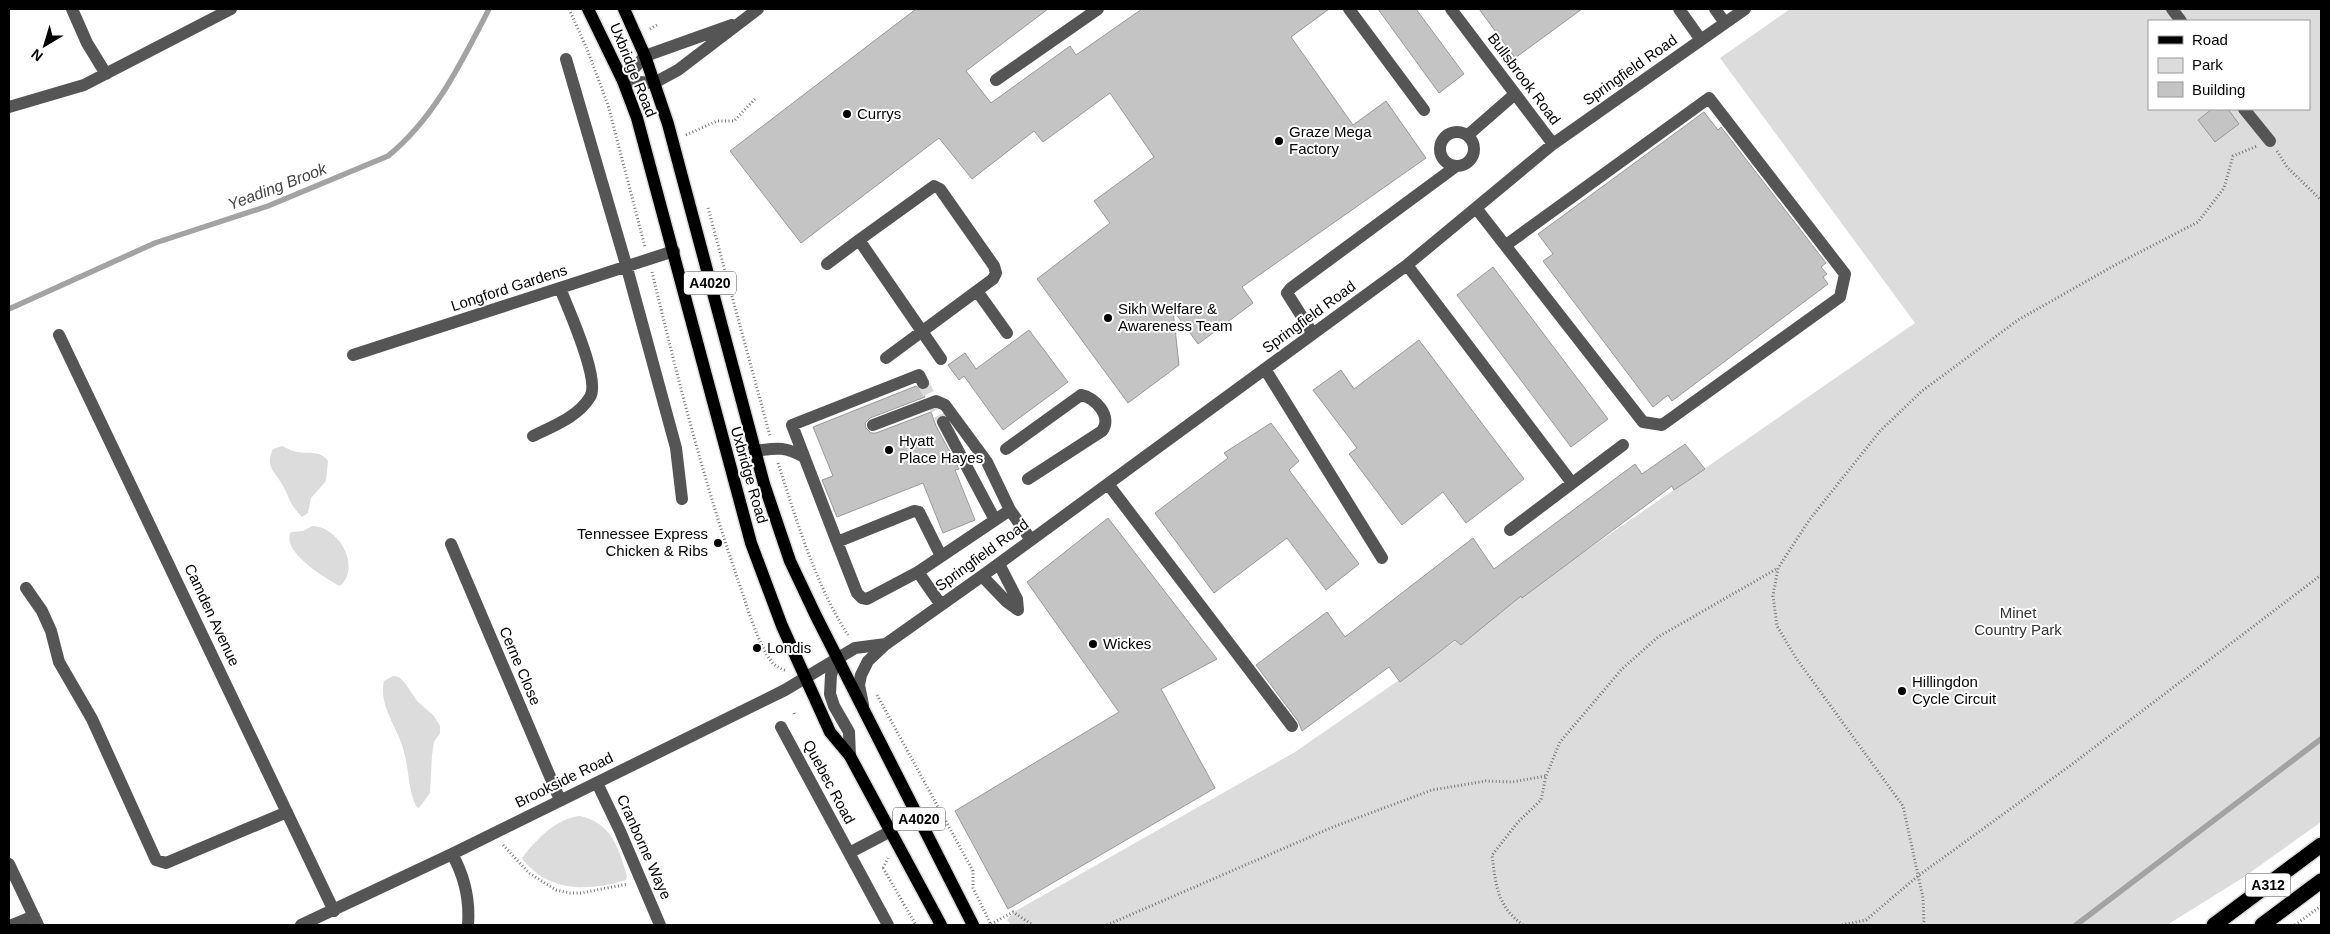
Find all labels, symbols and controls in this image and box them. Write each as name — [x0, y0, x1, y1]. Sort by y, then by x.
north arrow — [20, 20, 70, 70]
street label: Uxbridge Road — [607, 20, 660, 119]
legend — [2148, 20, 2310, 110]
street label: Bullsbrook Road — [1484, 30, 1564, 128]
street label: Springfield Road — [1579, 31, 1680, 108]
text: Road — [2192, 31, 2228, 48]
text: N — [28, 46, 46, 65]
text: Park — [2192, 56, 2223, 73]
text: Building — [2192, 81, 2245, 98]
place label: Currys — [857, 105, 901, 122]
marker: Currys — [841, 108, 853, 120]
place label: Graze Mega Factory — [1289, 123, 1372, 157]
marker: Graze Mega Factory — [1273, 135, 1285, 147]
water label: Yeading Brook — [226, 160, 330, 213]
street label: Longford Gardens — [449, 261, 569, 314]
road number: A4020 — [684, 272, 736, 294]
street label: Springfield Road — [1259, 277, 1359, 356]
place label: Sikh Welfare & Awareness Team — [1118, 300, 1233, 334]
marker: Sikh Welfare & Awareness Team — [1102, 312, 1114, 324]
street label: Uxbridge Road — [728, 424, 771, 525]
place label: Hyatt Place Hayes — [899, 432, 983, 466]
marker: Hyatt Place Hayes — [883, 444, 895, 456]
street label: Springfield Road — [932, 515, 1032, 594]
place label: Tennessee Express Chicken & Ribs — [577, 525, 708, 559]
marker: Tennessee Express Chicken & Ribs — [712, 537, 724, 549]
street label: Camden Avenue — [181, 561, 244, 669]
park label: Minet Country Park — [1974, 604, 2062, 638]
street label: Cerne Close — [496, 624, 545, 707]
place label: Wickes — [1103, 635, 1151, 652]
marker: Wickes — [1087, 638, 1099, 650]
place label: Londis — [767, 639, 811, 656]
marker: Londis — [751, 642, 763, 654]
place label: Hillingdon Cycle Circuit — [1912, 673, 1997, 707]
marker: Hillingdon Cycle Circuit — [1896, 685, 1908, 697]
street label: Quebec Road — [800, 737, 859, 827]
street label: Brookside Road — [512, 749, 615, 811]
street label: Cranborne Waye — [614, 792, 675, 902]
road number: A4020 — [893, 808, 945, 831]
road number: A312 — [2246, 874, 2290, 896]

